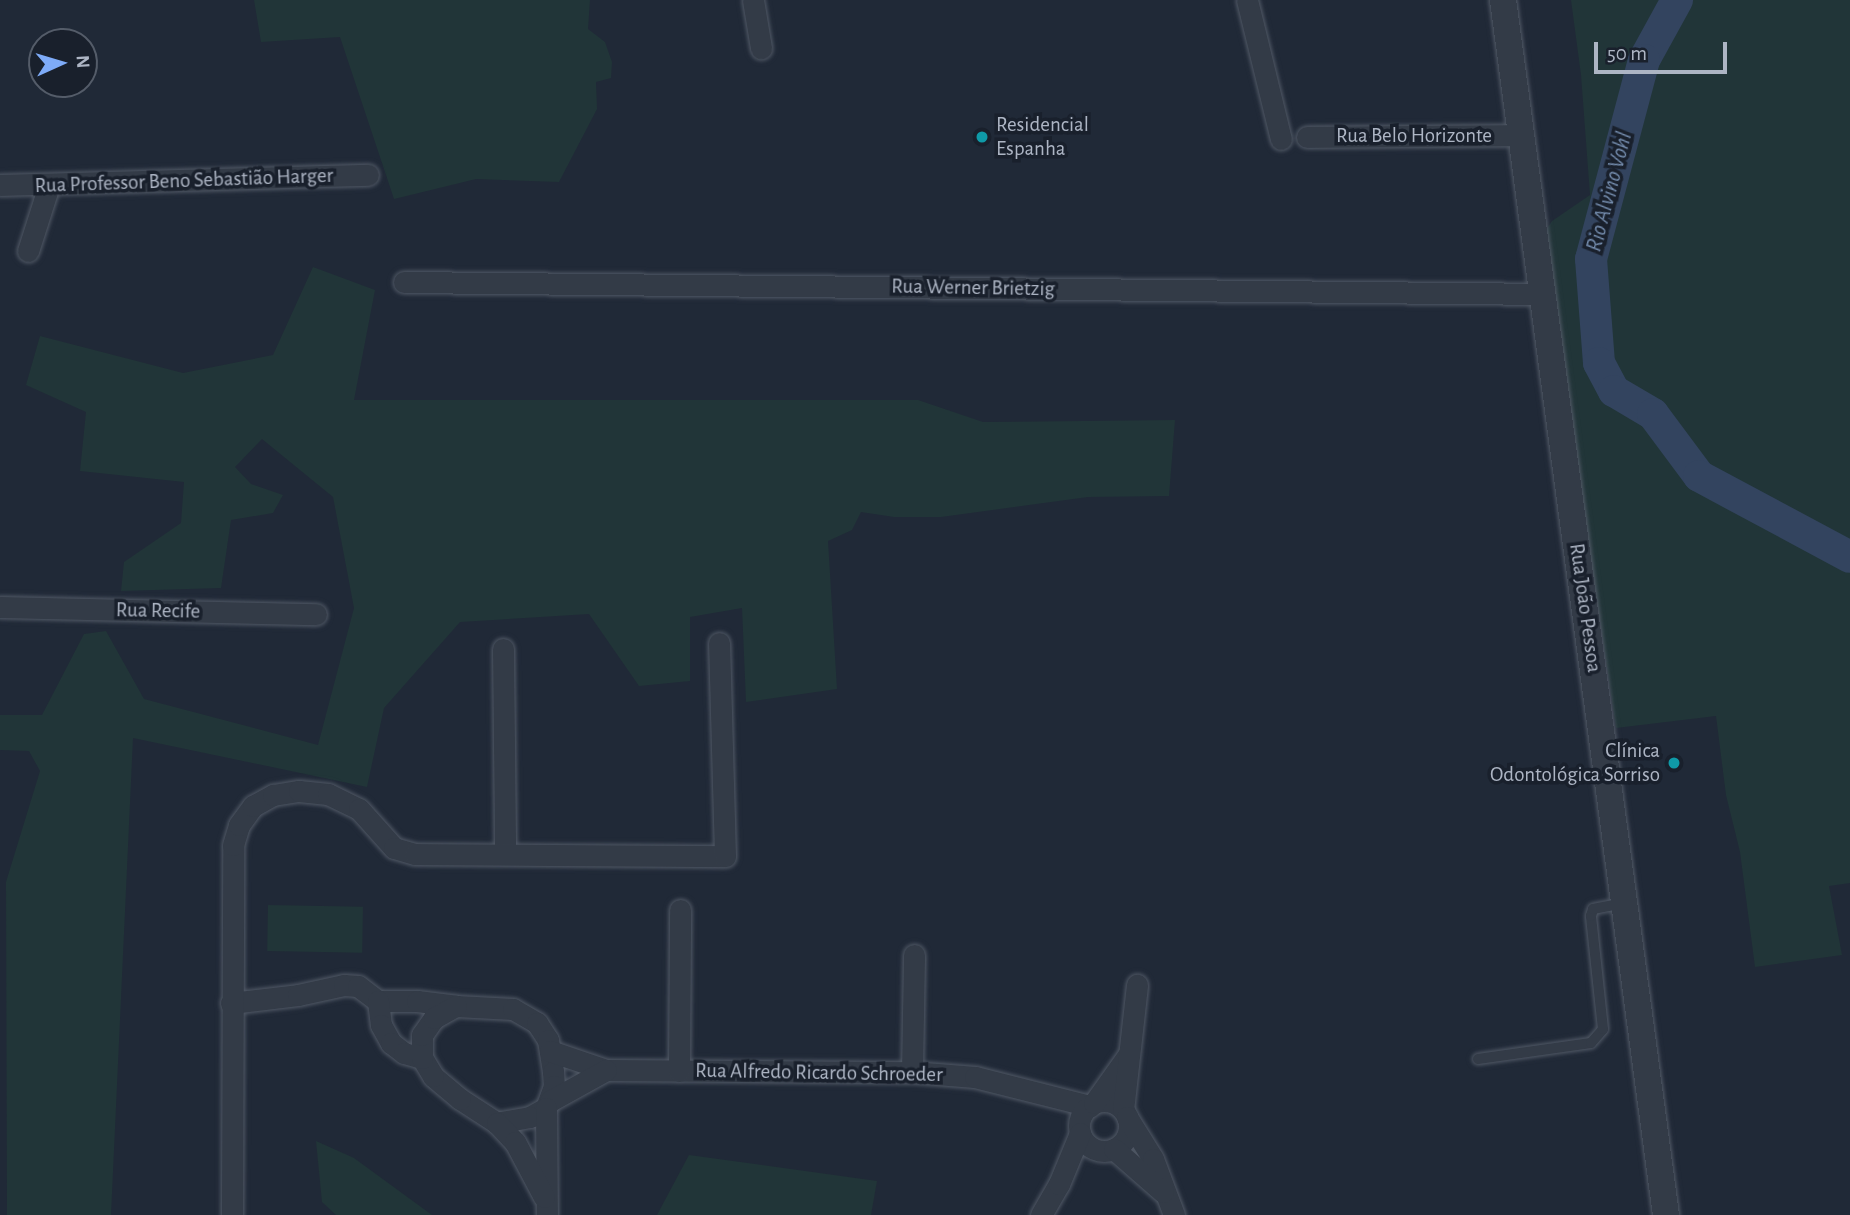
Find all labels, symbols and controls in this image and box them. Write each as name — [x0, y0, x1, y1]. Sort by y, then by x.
north arrow — [28, 28, 98, 98]
scale bar — [1598, 28, 1731, 72]
text: 50 m — [1607, 43, 1647, 64]
text: N — [73, 54, 92, 69]
place label: Residencial Espanha — [996, 112, 1089, 162]
street label: Rua Belo Horizonte — [1336, 123, 1492, 149]
marker: Residencial Espanha — [974, 129, 990, 145]
water label: Rio Alvino Vohl — [1581, 129, 1639, 255]
street label: Rua Professor Beno Sebastião Harger — [34, 163, 334, 199]
street label: Rua Werner Brietzig — [891, 274, 1055, 302]
street label: Rua João Pessoa — [1563, 542, 1607, 674]
street label: Rua Recife — [116, 598, 200, 624]
place label: Clínica Odontológica Sorriso — [1490, 738, 1660, 788]
marker: Clínica Odontológica Sorriso — [1666, 755, 1682, 771]
street label: Rua Alfredo Ricardo Schroeder — [695, 1058, 943, 1088]

